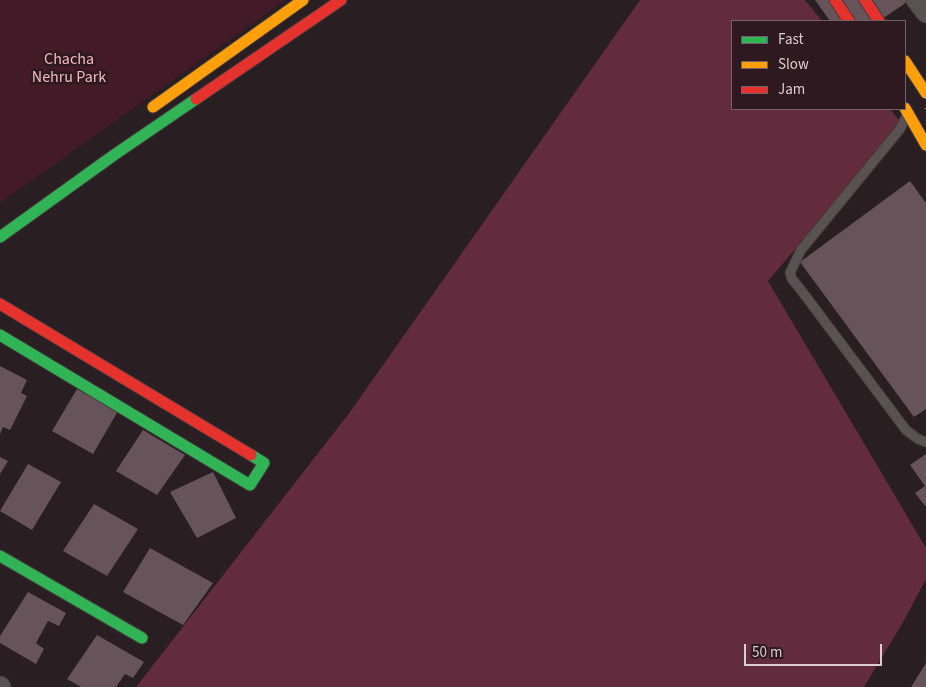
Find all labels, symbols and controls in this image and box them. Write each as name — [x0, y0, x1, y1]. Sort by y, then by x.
legend — [731, 20, 906, 110]
text: Fast — [778, 29, 804, 50]
park label: Chacha Nehru Park — [32, 50, 106, 88]
text: Slow — [778, 54, 809, 75]
text: Jam — [778, 79, 805, 100]
scale bar — [746, 634, 884, 666]
text: 50 m — [752, 642, 782, 663]

